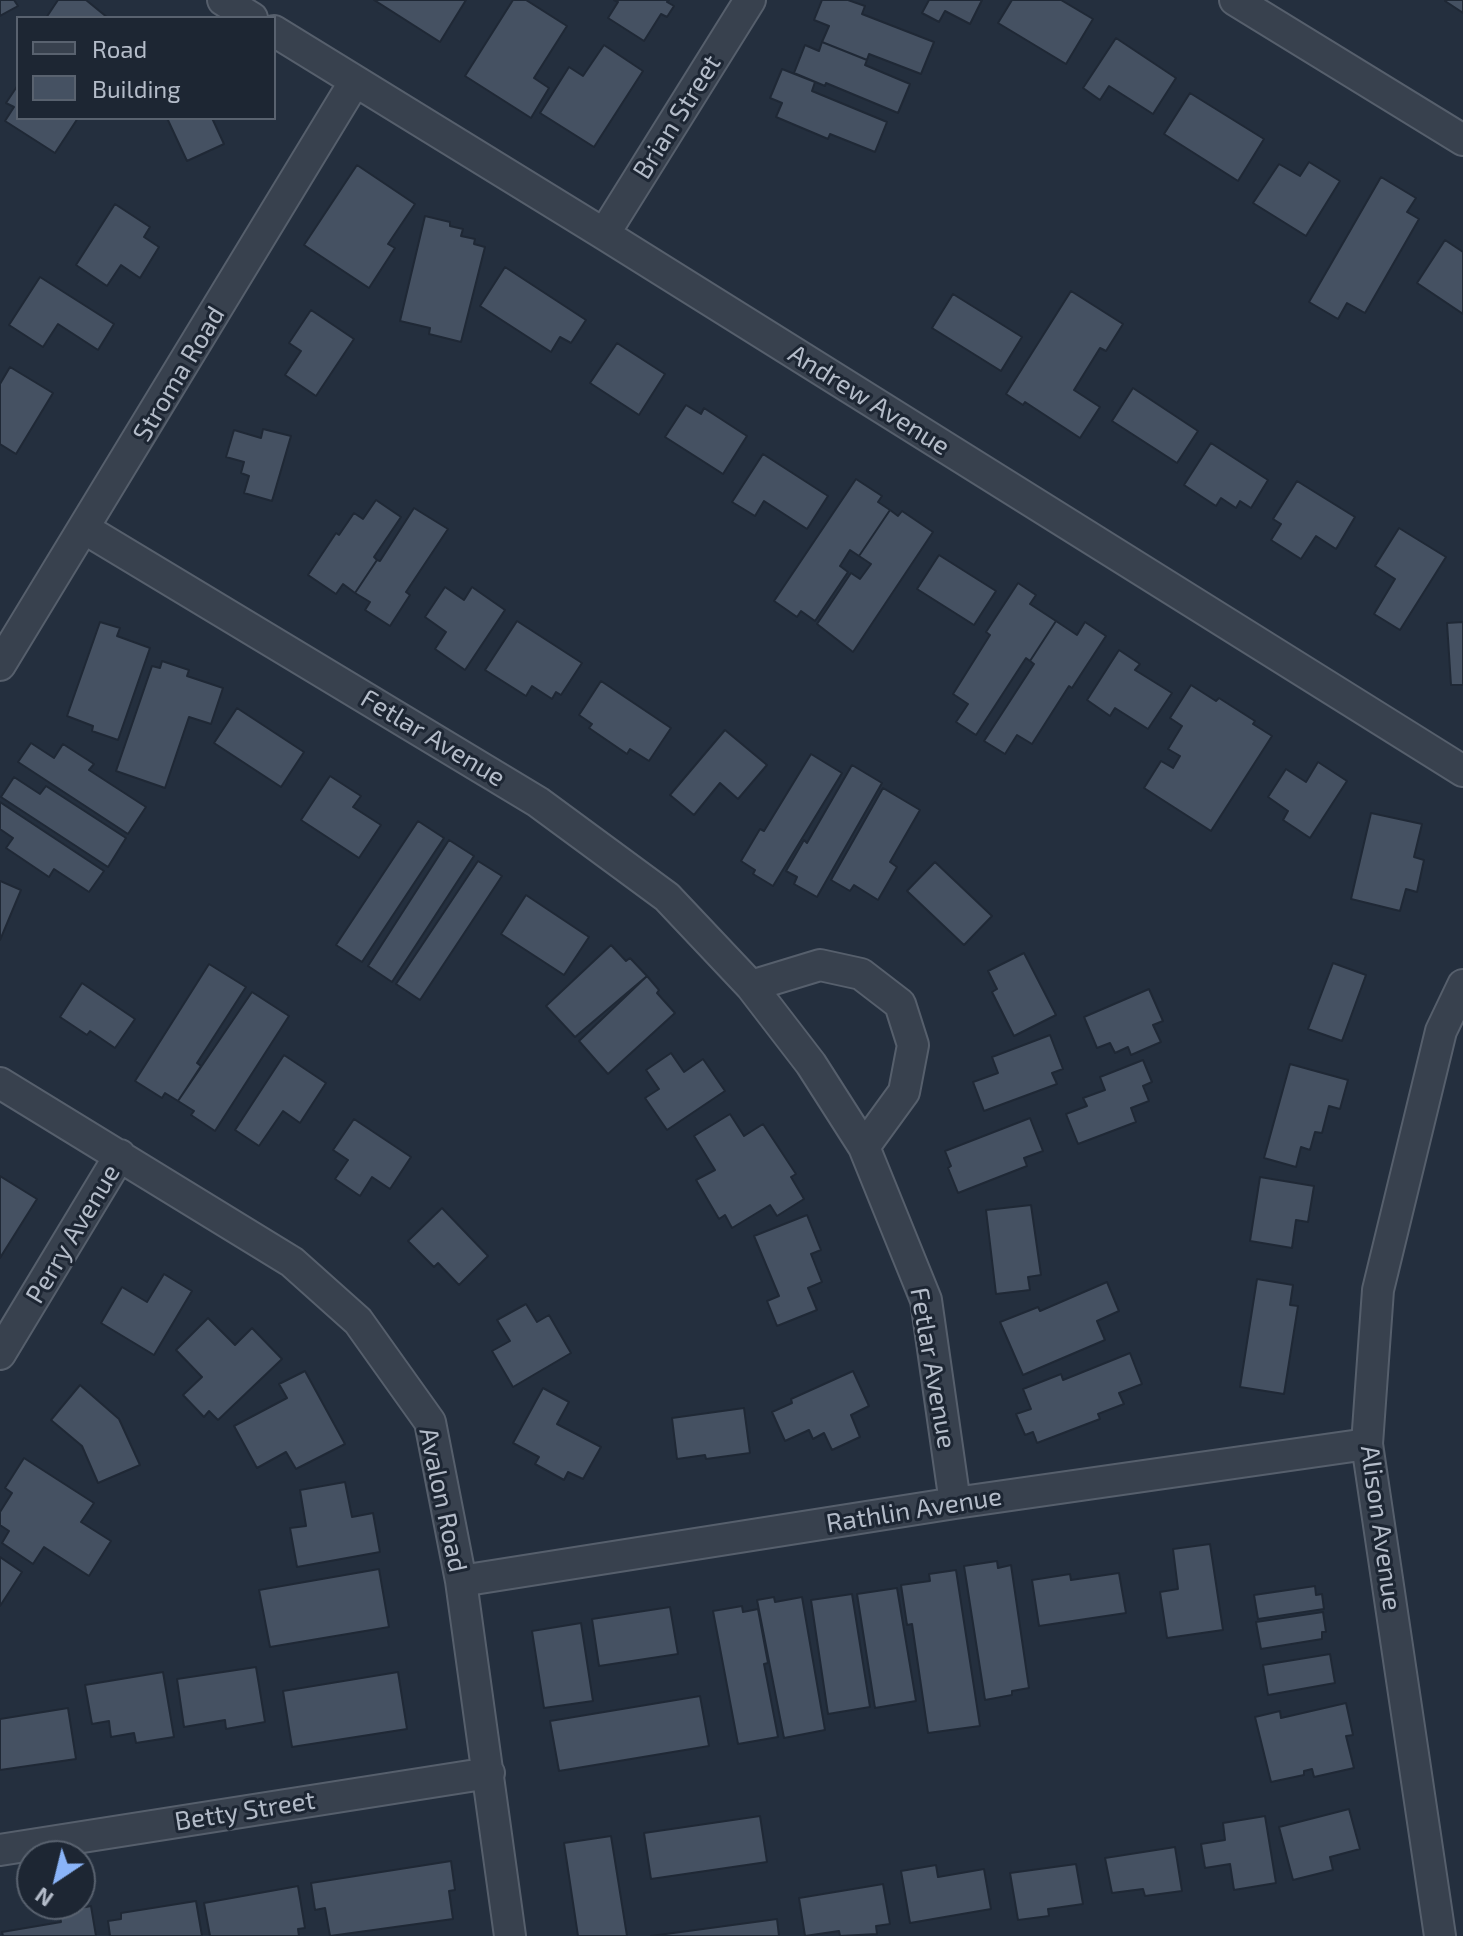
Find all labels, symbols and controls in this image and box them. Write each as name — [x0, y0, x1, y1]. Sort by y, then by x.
legend — [16, 16, 276, 120]
text: Road — [92, 34, 147, 63]
street label: Brian Street — [627, 49, 727, 185]
text: Building — [92, 74, 181, 103]
street label: Stroma Road — [127, 301, 231, 447]
street label: Andrew Avenue — [782, 338, 956, 462]
street label: Fetlar Avenue — [355, 683, 511, 793]
street label: Perry Avenue — [19, 1159, 127, 1309]
street label: Fetlar Avenue — [904, 1285, 962, 1451]
street label: Avalon Road — [412, 1425, 474, 1575]
street label: Alison Avenue — [1354, 1443, 1408, 1613]
street label: Rathlin Avenue — [824, 1481, 1004, 1539]
street label: Betty Street — [173, 1785, 317, 1837]
north arrow — [16, 1840, 96, 1920]
text: N — [29, 1883, 57, 1913]

